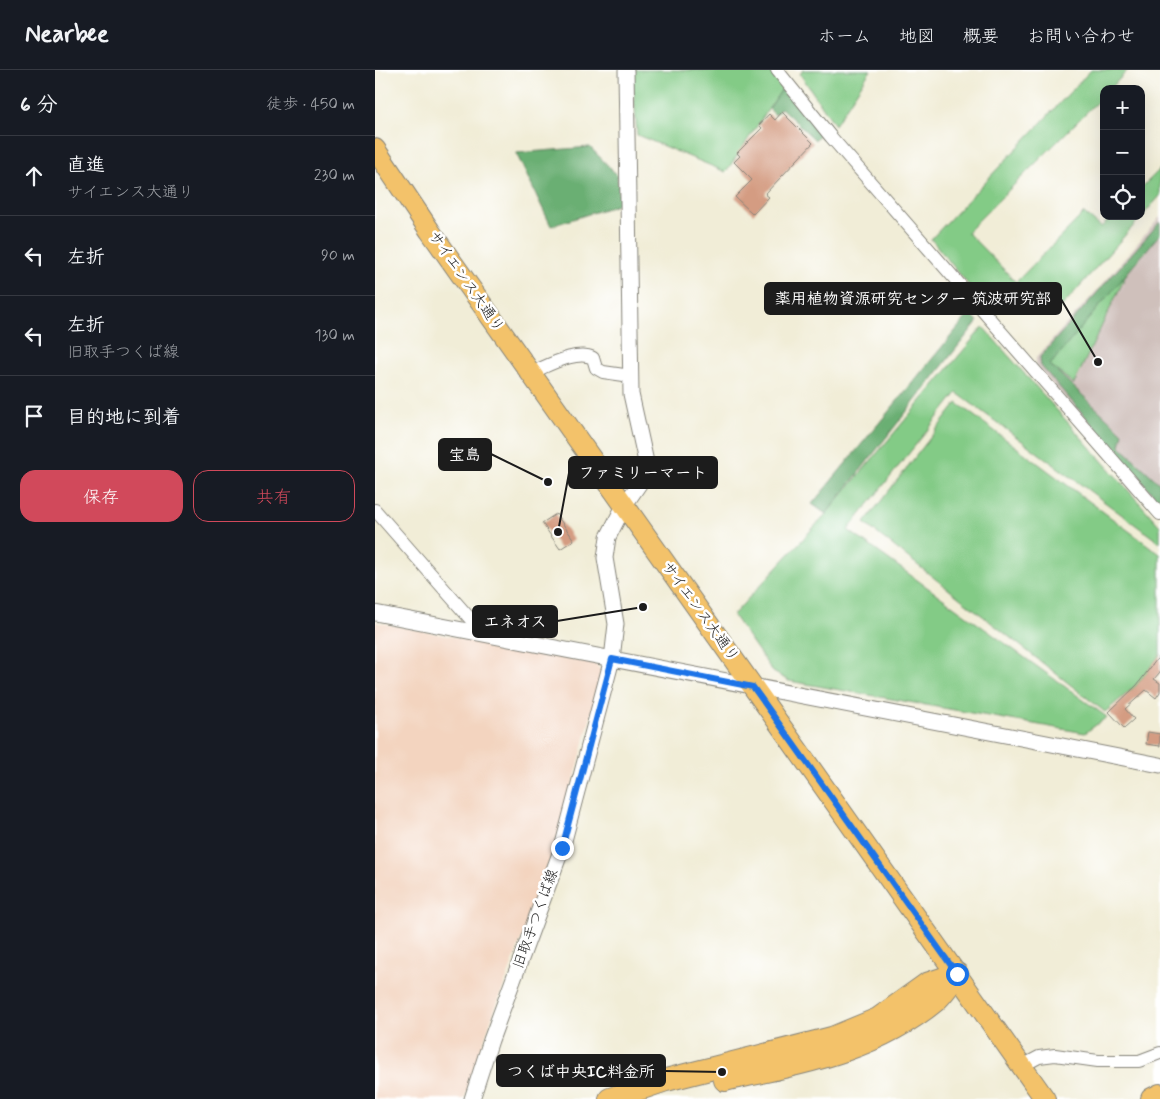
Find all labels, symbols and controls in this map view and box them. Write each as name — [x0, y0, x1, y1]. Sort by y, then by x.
text: Nearbee — [25, 19, 109, 50]
text: ホーム — [818, 25, 871, 49]
text: 地図 — [899, 25, 935, 49]
text: 概要 — [963, 25, 999, 49]
text: お問い合わせ — [1027, 25, 1135, 49]
map controls — [1100, 85, 1145, 220]
button: + — [1100, 85, 1145, 130]
text: 6 分 — [20, 91, 57, 119]
text: 徒歩 · 450 m — [266, 94, 355, 115]
button: − — [1100, 130, 1145, 175]
text: 直進 — [67, 153, 105, 178]
icon: ahead — [20, 162, 48, 190]
text: 230 m — [314, 165, 355, 186]
button: locate — [1100, 175, 1145, 220]
text: サイエンス大通り — [67, 182, 194, 203]
street label: サイエンス大通り — [424, 227, 508, 337]
icon: left — [20, 242, 48, 270]
text: 左折 — [67, 245, 105, 270]
text: 90 m — [321, 245, 355, 266]
callout: 薬用植物資源研究センター 筑波研究部 — [765, 283, 1061, 314]
text: 薬用植物資源研究センター 筑波研究部 — [775, 289, 1051, 310]
text: 左折 — [67, 313, 105, 338]
icon: left — [20, 322, 48, 350]
text: 130 m — [314, 325, 355, 346]
text: 旧取手つくば線 — [67, 342, 179, 363]
icon: arrive — [20, 402, 48, 430]
text: 目的地に到着 — [67, 405, 181, 430]
callout: 宝島 — [439, 439, 491, 470]
text: 宝島 — [449, 445, 481, 466]
callout: ファミリーマート — [569, 457, 717, 488]
text: ファミリーマート — [579, 463, 707, 484]
button: 保存 — [20, 470, 183, 522]
button: 共有 — [193, 470, 355, 522]
street label: サイエンス大通り — [657, 558, 743, 666]
callout: エネオス — [473, 606, 557, 637]
text: エネオス — [483, 612, 547, 633]
route end — [551, 837, 574, 860]
street label: 旧取手つくば線 — [509, 866, 563, 972]
route start — [946, 963, 969, 986]
callout: つくば中央IC料金所 — [497, 1055, 665, 1086]
text: つくば中央IC料金所 — [507, 1062, 655, 1083]

